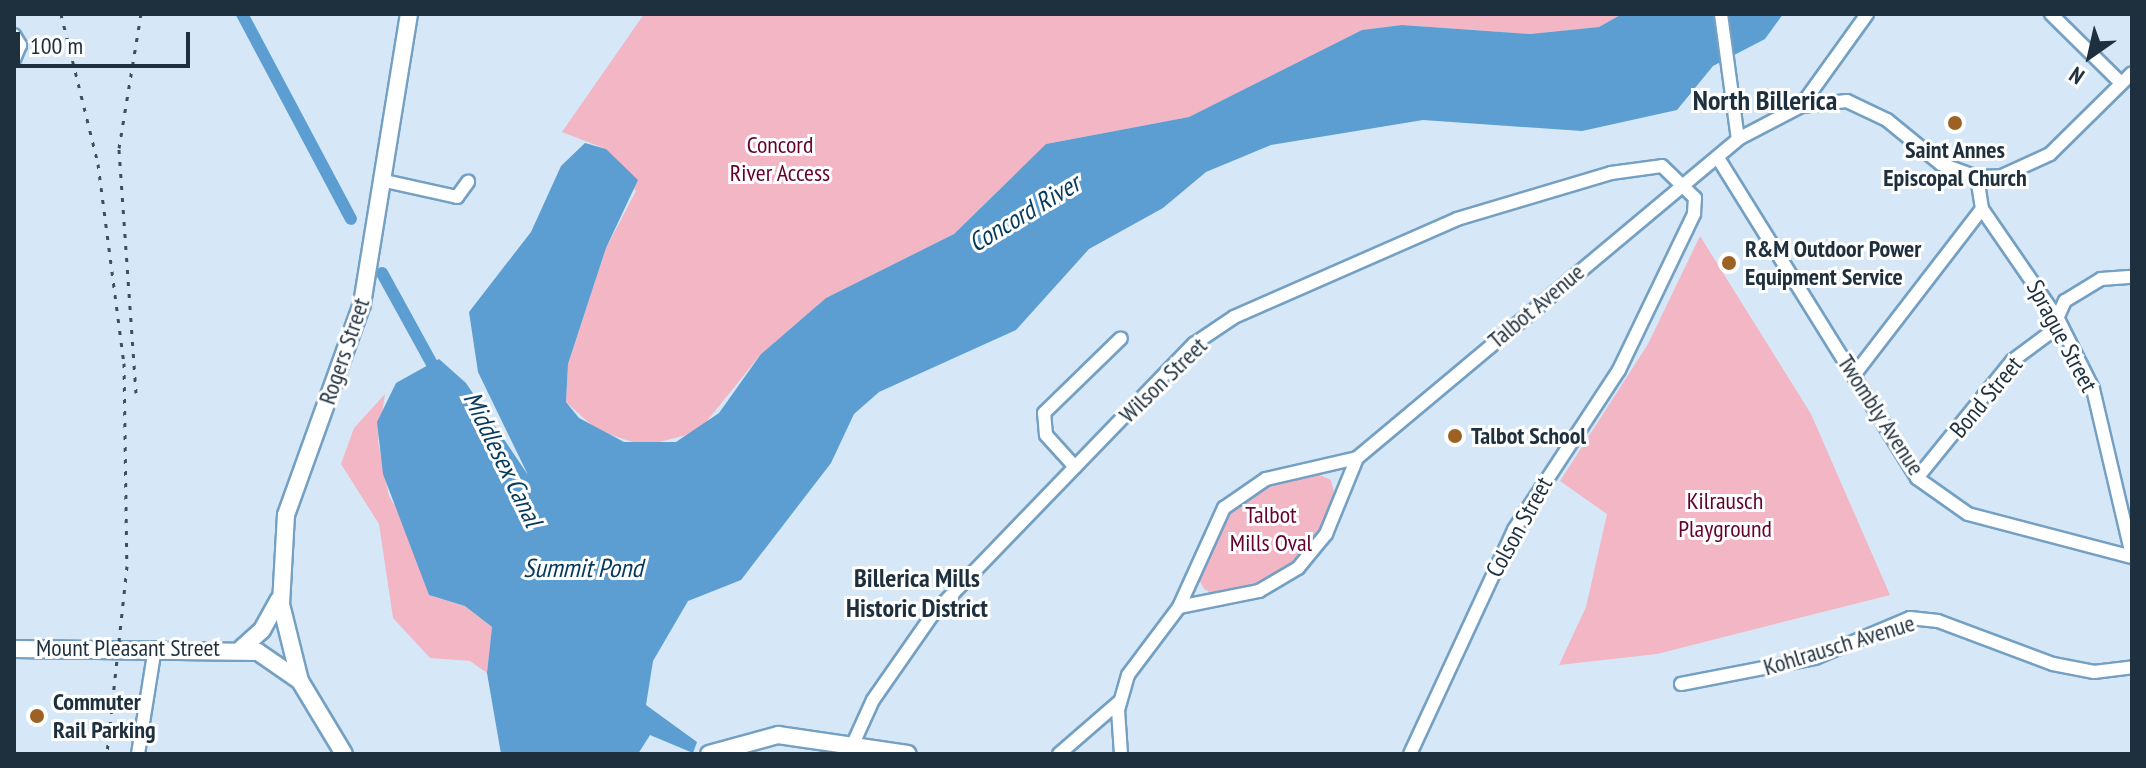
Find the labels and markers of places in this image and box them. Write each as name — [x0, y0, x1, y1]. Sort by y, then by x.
marker: Saint Annes Episcopal Church — [1946, 114, 1964, 132]
place label: Saint Annes Episcopal Church — [1883, 136, 2027, 192]
place label: R&M Outdoor Power Equipment Service — [1745, 235, 1922, 291]
marker: R&M Outdoor Power Equipment Service — [1720, 254, 1738, 272]
place label: Talbot School — [1471, 422, 1586, 450]
marker: Talbot School — [1446, 427, 1464, 445]
place label: Commuter Rail Parking — [53, 688, 156, 744]
marker: Commuter Rail Parking — [28, 707, 46, 725]

